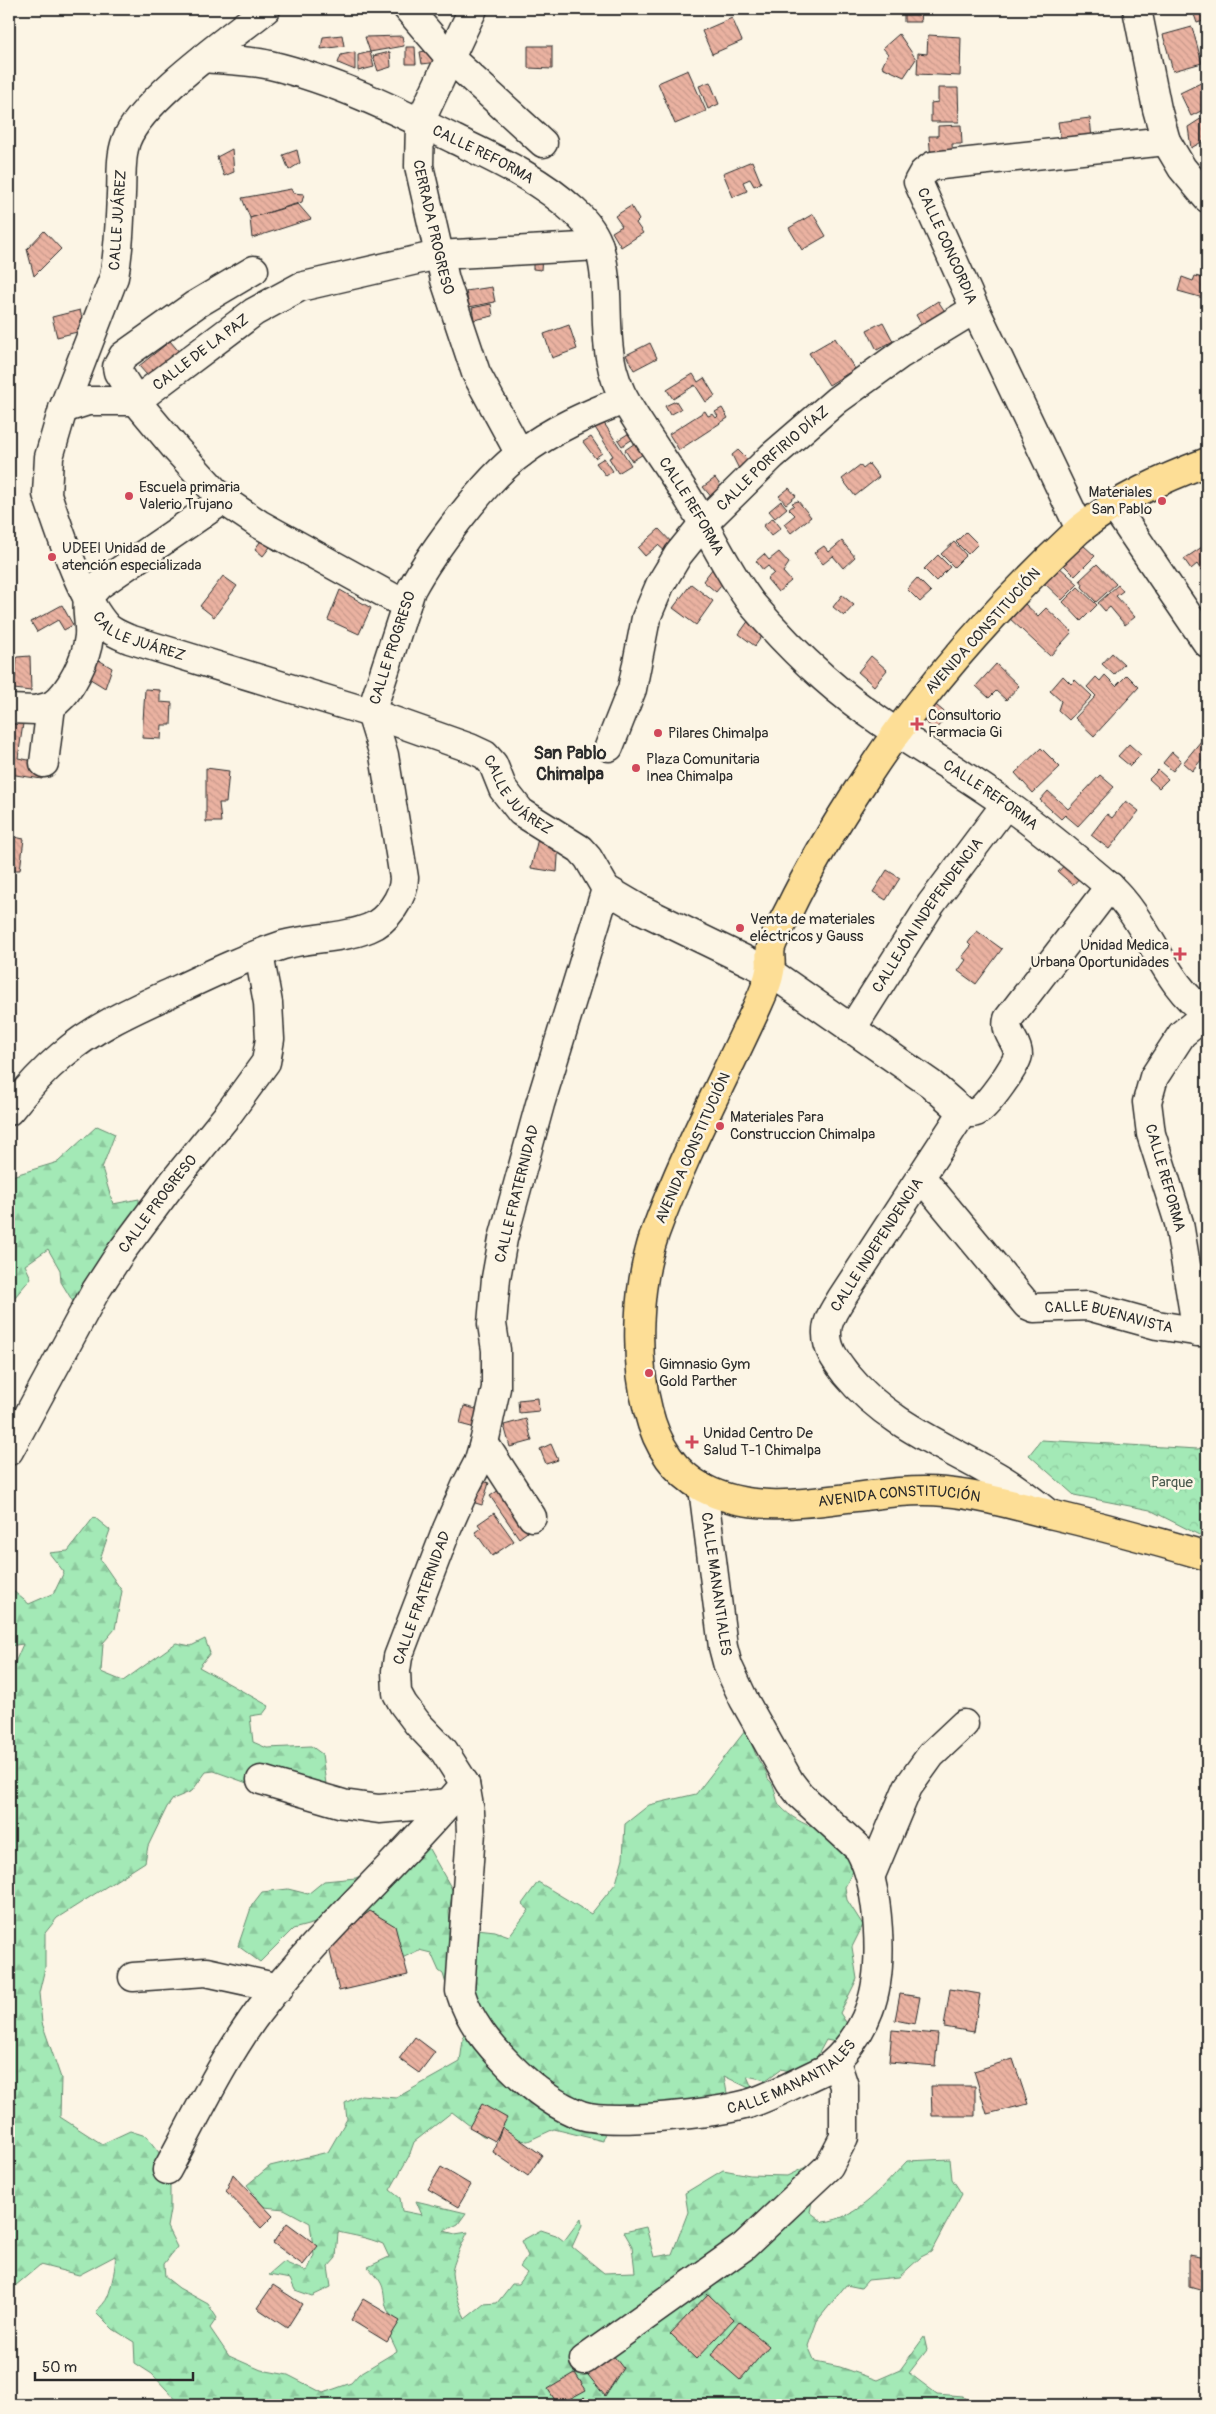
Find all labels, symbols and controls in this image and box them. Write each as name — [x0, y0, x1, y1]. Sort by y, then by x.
street label: CALLE REFORMA — [429, 120, 538, 188]
street label: CERRADA PROGRESO — [409, 160, 459, 297]
street label: CALLE JUÁREZ — [105, 169, 131, 271]
street label: CALLE CONCORDIA — [913, 185, 981, 307]
street label: CALLE DE LA PAZ — [149, 310, 253, 395]
street label: CALLE PORFIRIO DÍAZ — [712, 402, 833, 515]
street label: CALLE REFORMA — [655, 453, 729, 559]
place label: Escuela primaria Valerio Trujano — [139, 478, 240, 514]
place label: Materiales San Pablo — [1089, 483, 1152, 519]
marker: Escuela primaria Valerio Trujano — [123, 490, 135, 502]
marker: Materiales San Pablo — [1156, 495, 1168, 507]
place label: UDEEI Unidad de atención especializada — [62, 539, 202, 575]
marker: UDEEI Unidad de atención especializada — [46, 551, 58, 563]
street label: AVENIDA CONSTITUCIÓN — [921, 564, 1045, 698]
street label: CALLE PROGRESO — [365, 589, 420, 707]
street label: CALLE JUÁREZ — [89, 608, 187, 665]
place label: Consultorio Farmacia Gi — [928, 706, 1002, 742]
marker: Consultorio Farmacia Gi — [910, 717, 924, 731]
place label: Pilares Chimalpa — [668, 724, 769, 743]
marker: Pilares Chimalpa — [652, 727, 664, 739]
district label: San Pablo Chimalpa — [534, 742, 607, 786]
place label: Plaza Comunitaria Inea Chimalpa — [646, 750, 760, 786]
street label: CALLE JUÁREZ — [480, 751, 556, 839]
street label: CALLE REFORMA — [940, 755, 1042, 834]
marker: Plaza Comunitaria Inea Chimalpa — [630, 762, 642, 774]
street label: CALLEJÓN INDEPENDENCIA — [868, 834, 987, 996]
place label: Venta de materiales eléctricos y Gauss — [750, 910, 875, 946]
marker: Venta de materiales eléctricos y Gauss — [734, 922, 746, 934]
place label: Unidad Medica Urbana Oportunidades — [1030, 936, 1169, 972]
marker: Unidad Medica Urbana Oportunidades — [1173, 947, 1187, 961]
street label: AVENIDA CONSTITUCIÓN — [651, 1070, 735, 1226]
place label: Materiales Para Construccion Chimalpa — [730, 1108, 875, 1144]
marker: Materiales Para Construccion Chimalpa — [714, 1120, 726, 1132]
street label: CALLE REFORMA — [1141, 1122, 1190, 1234]
street label: CALLE FRATERNIDAD — [491, 1123, 543, 1265]
street label: CALLE PROGRESO — [114, 1151, 201, 1257]
street label: CALLE INDEPENDENCIA — [827, 1174, 928, 1316]
street label: CALLE BUENAVISTA — [1044, 1296, 1175, 1337]
place label: Gimnasio Gym Gold Parther — [659, 1355, 750, 1391]
marker: Gimnasio Gym Gold Parther — [643, 1367, 655, 1379]
place label: Unidad Centro De Salud T-1 Chimalpa — [703, 1424, 821, 1460]
marker: Unidad Centro De Salud T-1 Chimalpa — [685, 1435, 699, 1449]
park label: Parque — [1151, 1473, 1194, 1492]
street label: AVENIDA CONSTITUCIÓN — [817, 1481, 982, 1511]
street label: CALLE MANANTIALES — [697, 1511, 735, 1657]
street label: CALLE FRATERNIDAD — [389, 1529, 455, 1667]
street label: CALLE MANANTIALES — [726, 2036, 860, 2118]
scale bar — [35, 2349, 192, 2381]
text: 50 m — [42, 2358, 77, 2377]

